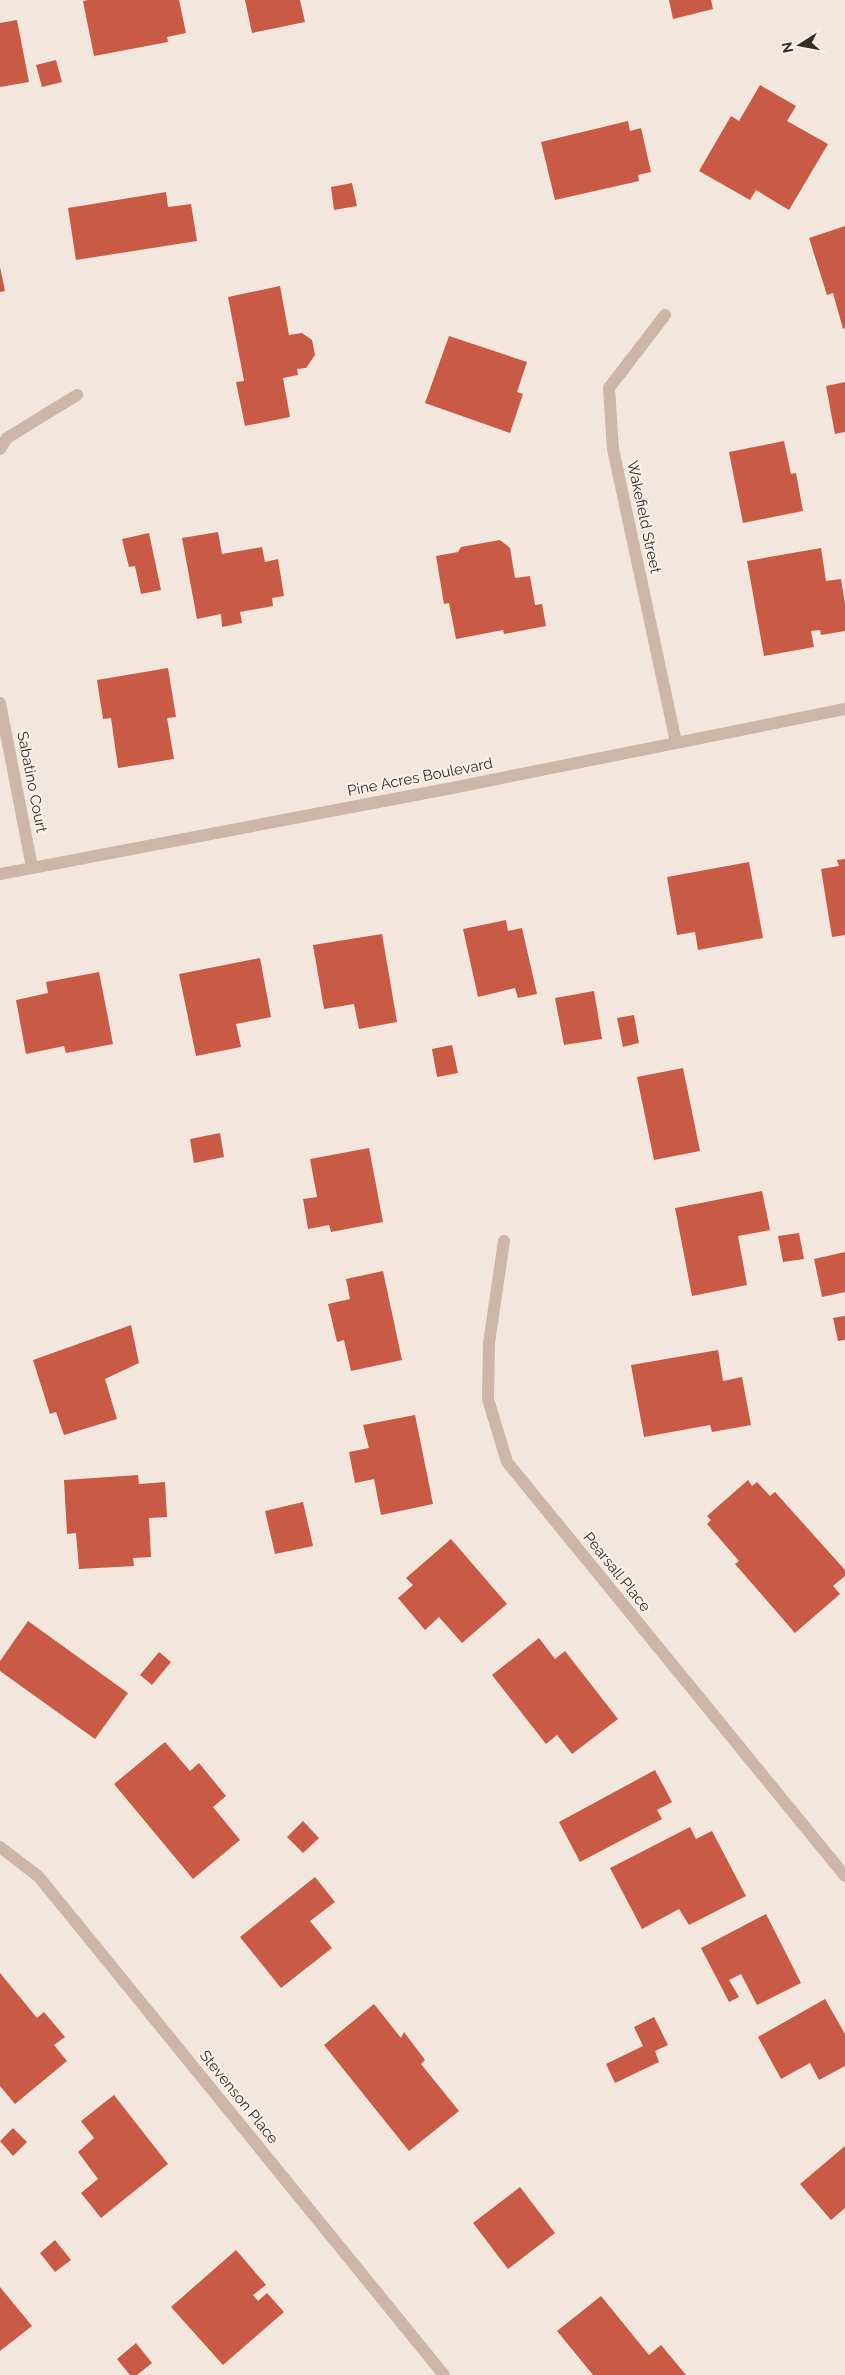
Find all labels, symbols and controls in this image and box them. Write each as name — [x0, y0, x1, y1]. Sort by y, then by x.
north arrow — [775, 20, 825, 70]
text: N — [778, 41, 796, 54]
street label: Wakefield Street — [623, 459, 665, 575]
street label: Sabatino Court — [13, 730, 51, 834]
street label: Pine Acres Boulevard — [346, 754, 494, 800]
street label: Pearsall Place — [580, 1529, 655, 1615]
street label: Stevenson Place — [196, 2047, 282, 2148]

